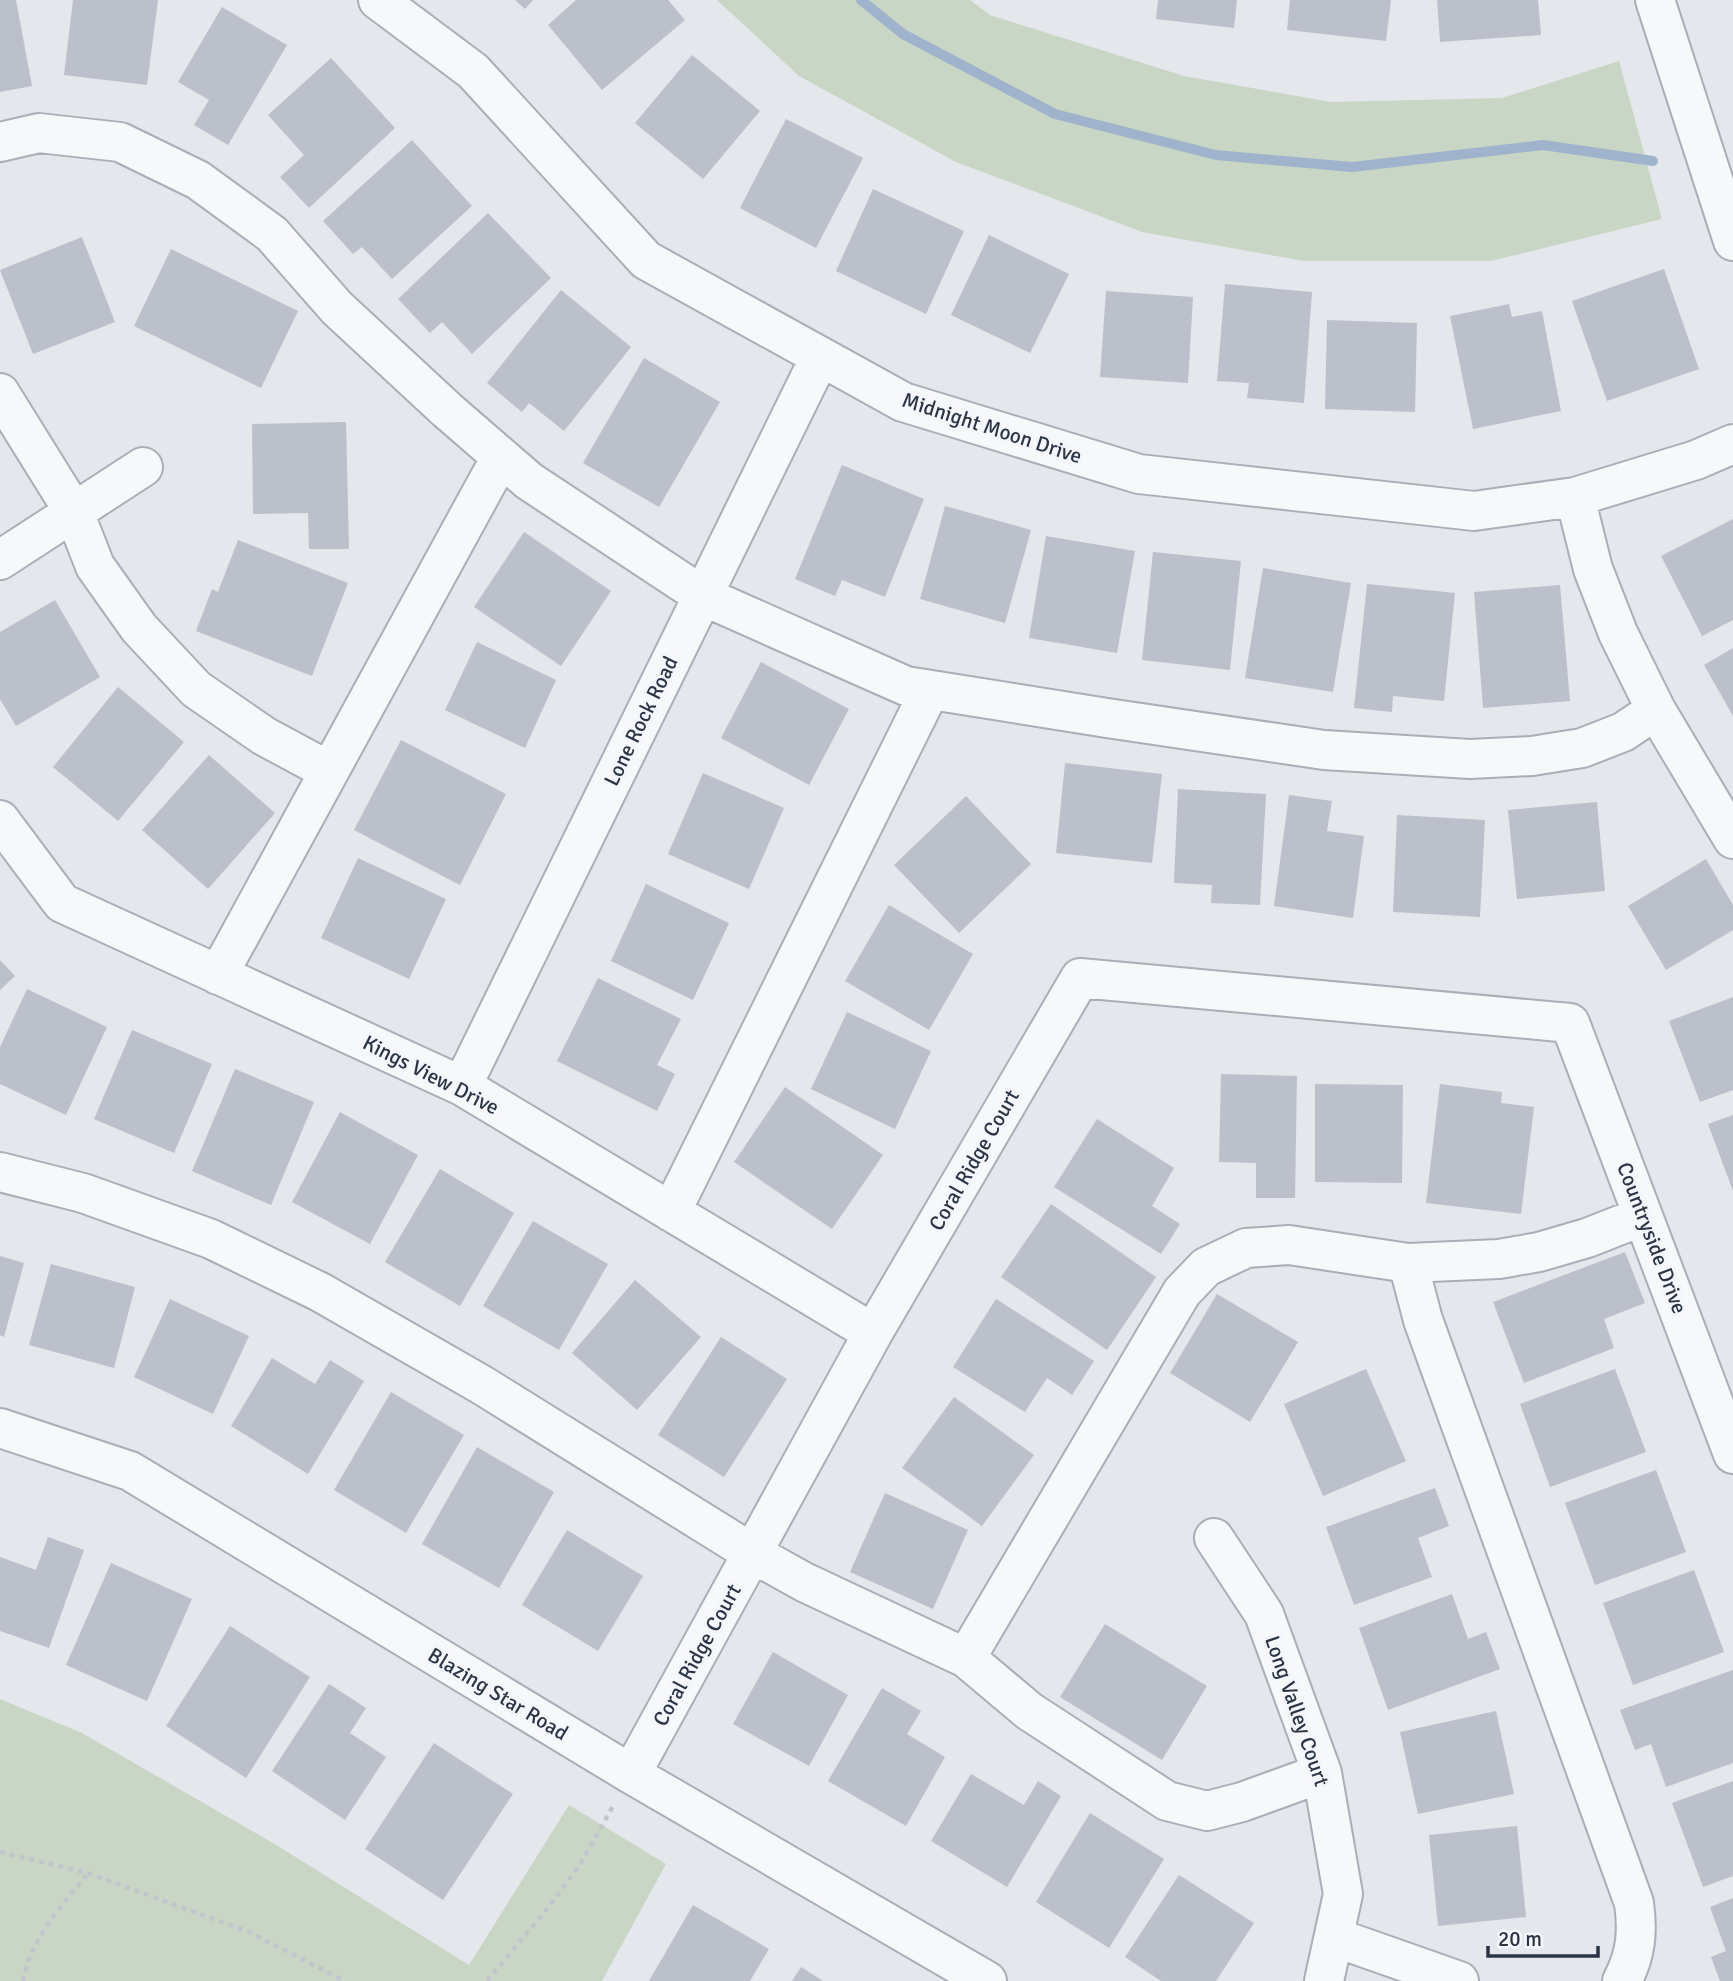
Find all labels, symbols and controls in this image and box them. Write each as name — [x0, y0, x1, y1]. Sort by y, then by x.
street label: Midnight Moon Drive — [899, 387, 1085, 469]
street label: Lone Rock Road — [598, 652, 684, 790]
street label: Kings View Drive — [359, 1030, 503, 1120]
street label: Coral Ridge Court — [923, 1085, 1025, 1235]
street label: Countryside Drive — [1611, 1159, 1693, 1317]
street label: Coral Ridge Court — [647, 1579, 747, 1731]
street label: Long Valley Court — [1259, 1632, 1335, 1790]
street label: Blazing Star Road — [423, 1642, 573, 1746]
scale bar — [1488, 1914, 1598, 1958]
text: 20 m — [1498, 1926, 1542, 1952]

